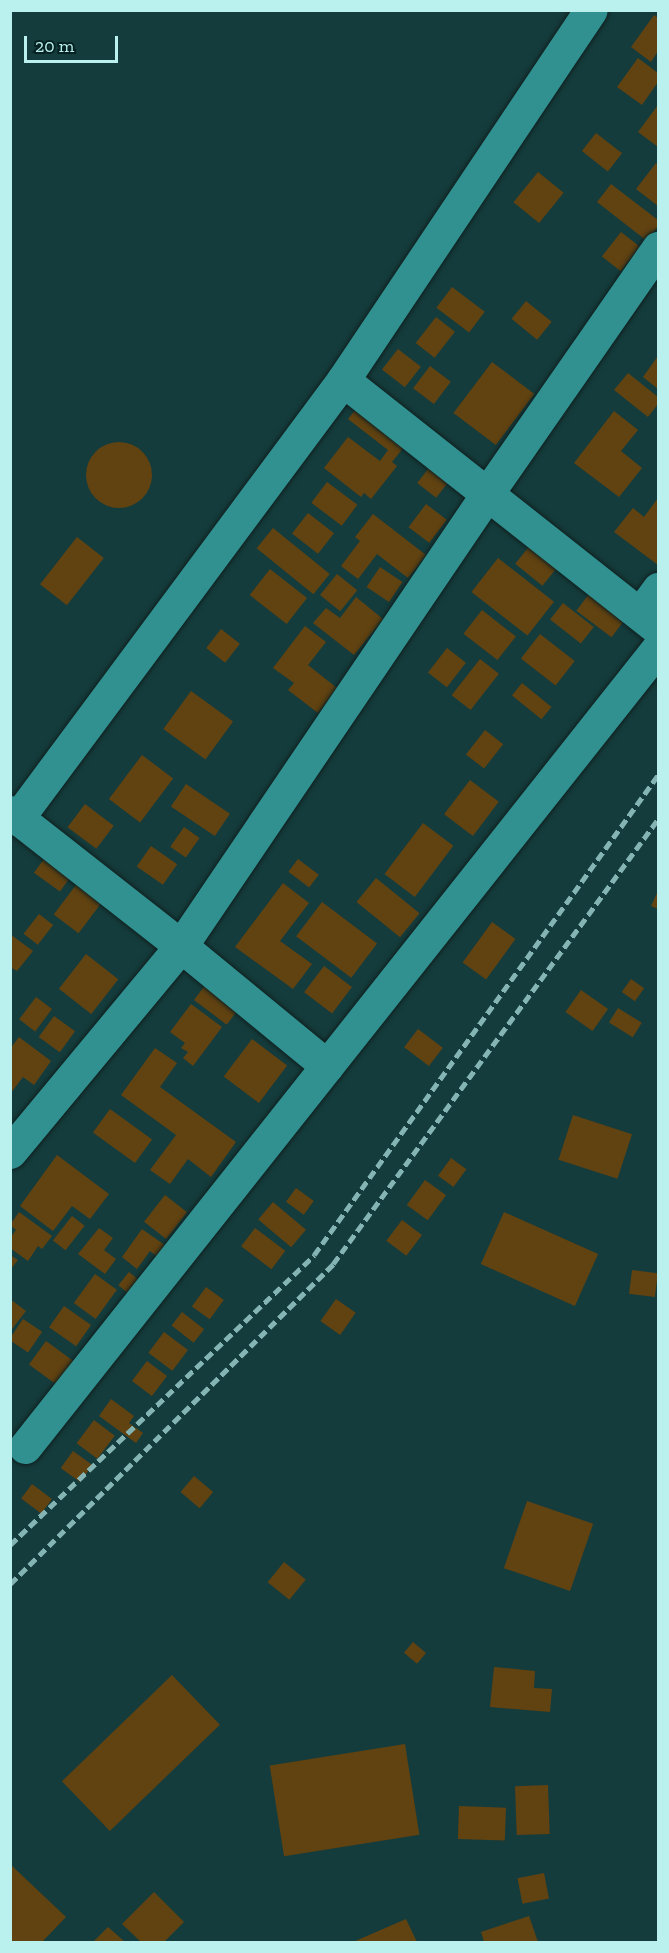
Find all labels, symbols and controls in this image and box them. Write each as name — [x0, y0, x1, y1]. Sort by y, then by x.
scale bar — [27, 24, 122, 62]
text: 20 m — [35, 35, 74, 57]

